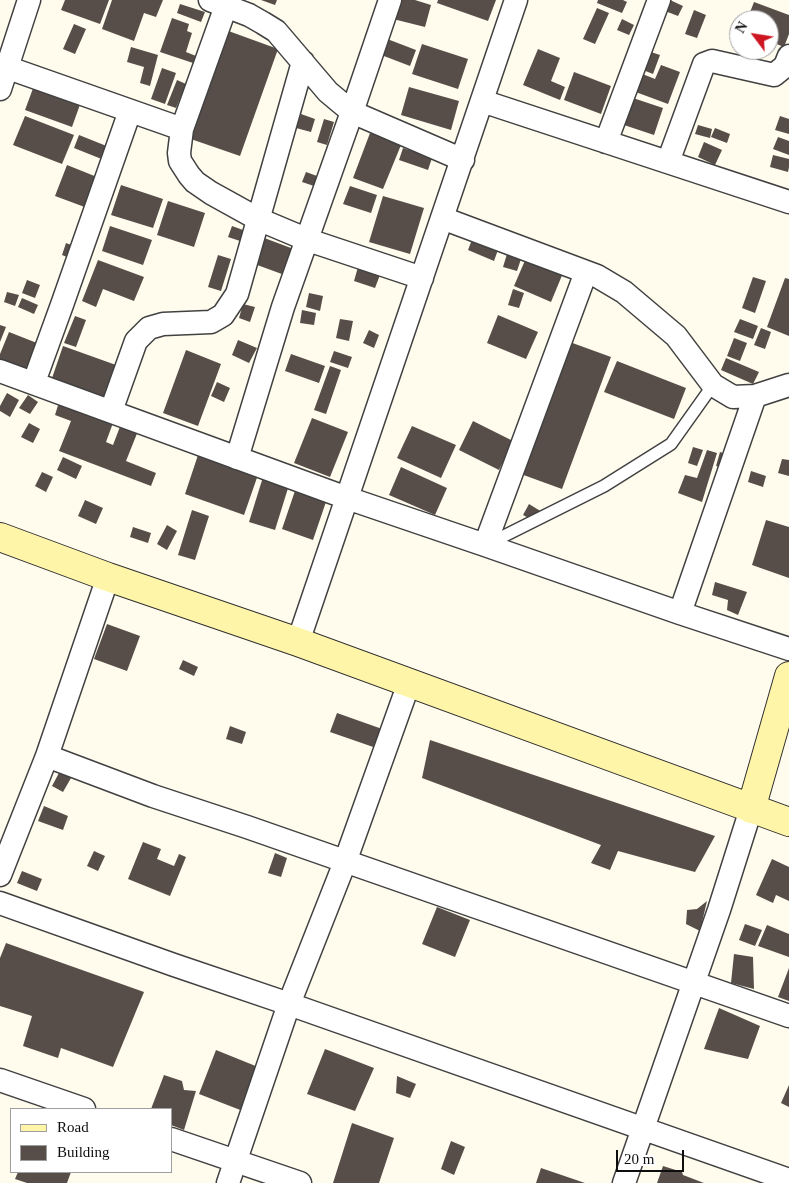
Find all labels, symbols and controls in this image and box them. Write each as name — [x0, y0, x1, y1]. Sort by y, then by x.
north arrow — [729, 10, 779, 60]
text: N — [733, 19, 751, 36]
legend — [10, 1108, 172, 1173]
text: Road — [57, 1119, 89, 1135]
scale bar — [619, 1140, 686, 1172]
text: Building — [57, 1144, 110, 1160]
text: 20 m — [624, 1151, 654, 1167]

